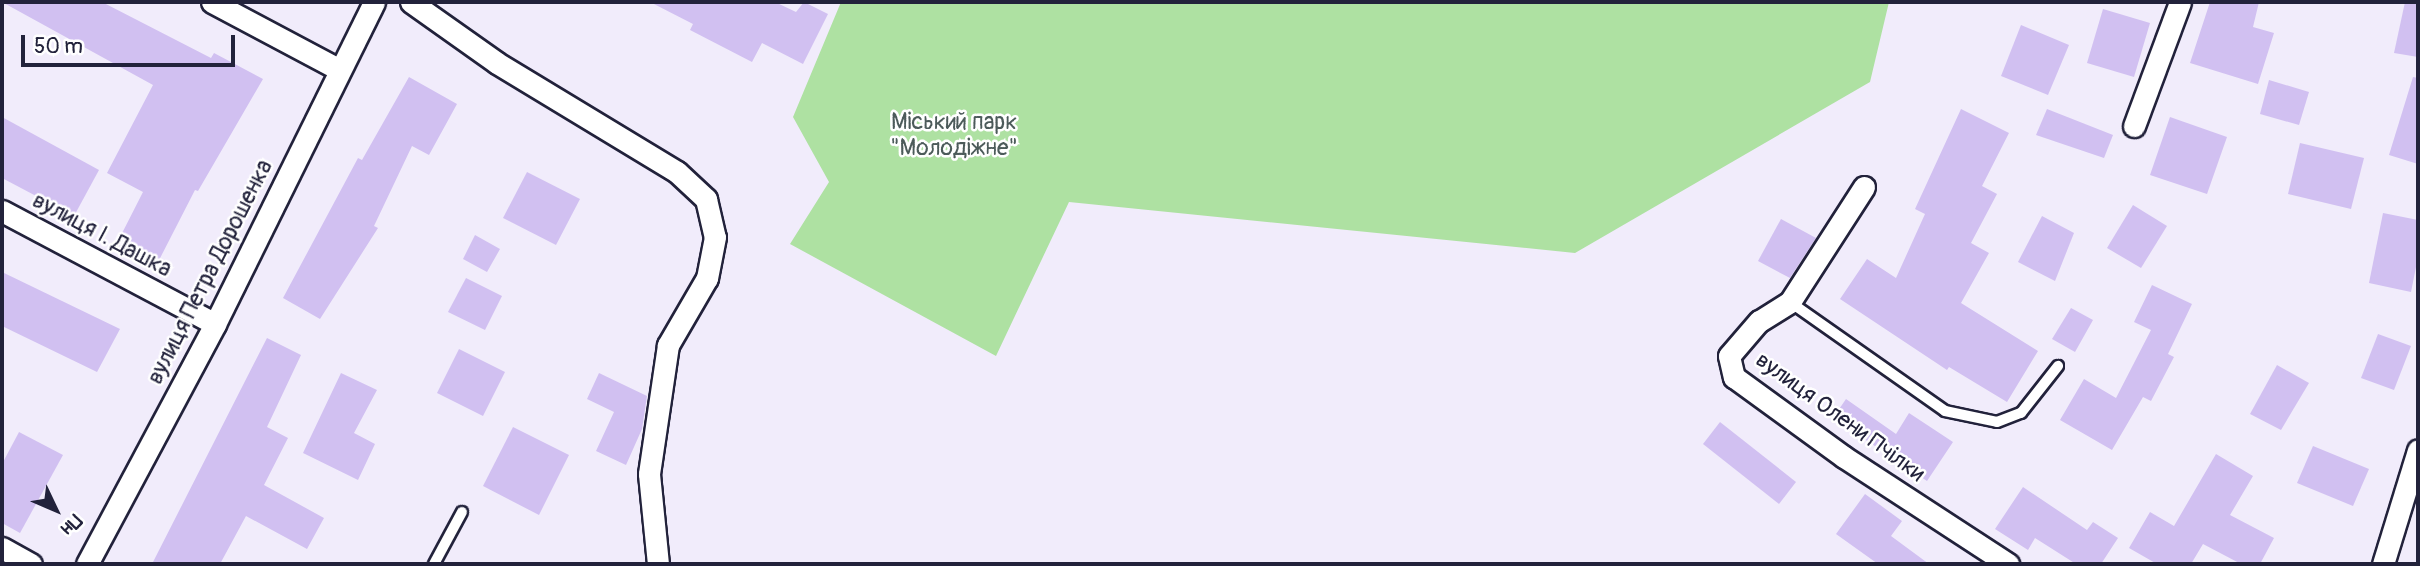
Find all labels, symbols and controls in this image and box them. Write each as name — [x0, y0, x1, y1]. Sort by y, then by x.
scale bar — [24, 21, 238, 65]
text: 50 m — [34, 33, 83, 60]
park label: Міський парк "Молодіжне" — [890, 108, 1018, 162]
street label: вулиця Петра Дорошенка — [141, 155, 279, 389]
street label: вулиця І. Дашка — [28, 187, 176, 283]
street label: вулиця Олени Пчілки — [1750, 346, 1930, 488]
north arrow — [21, 475, 91, 545]
text: Пн — [55, 509, 87, 540]

